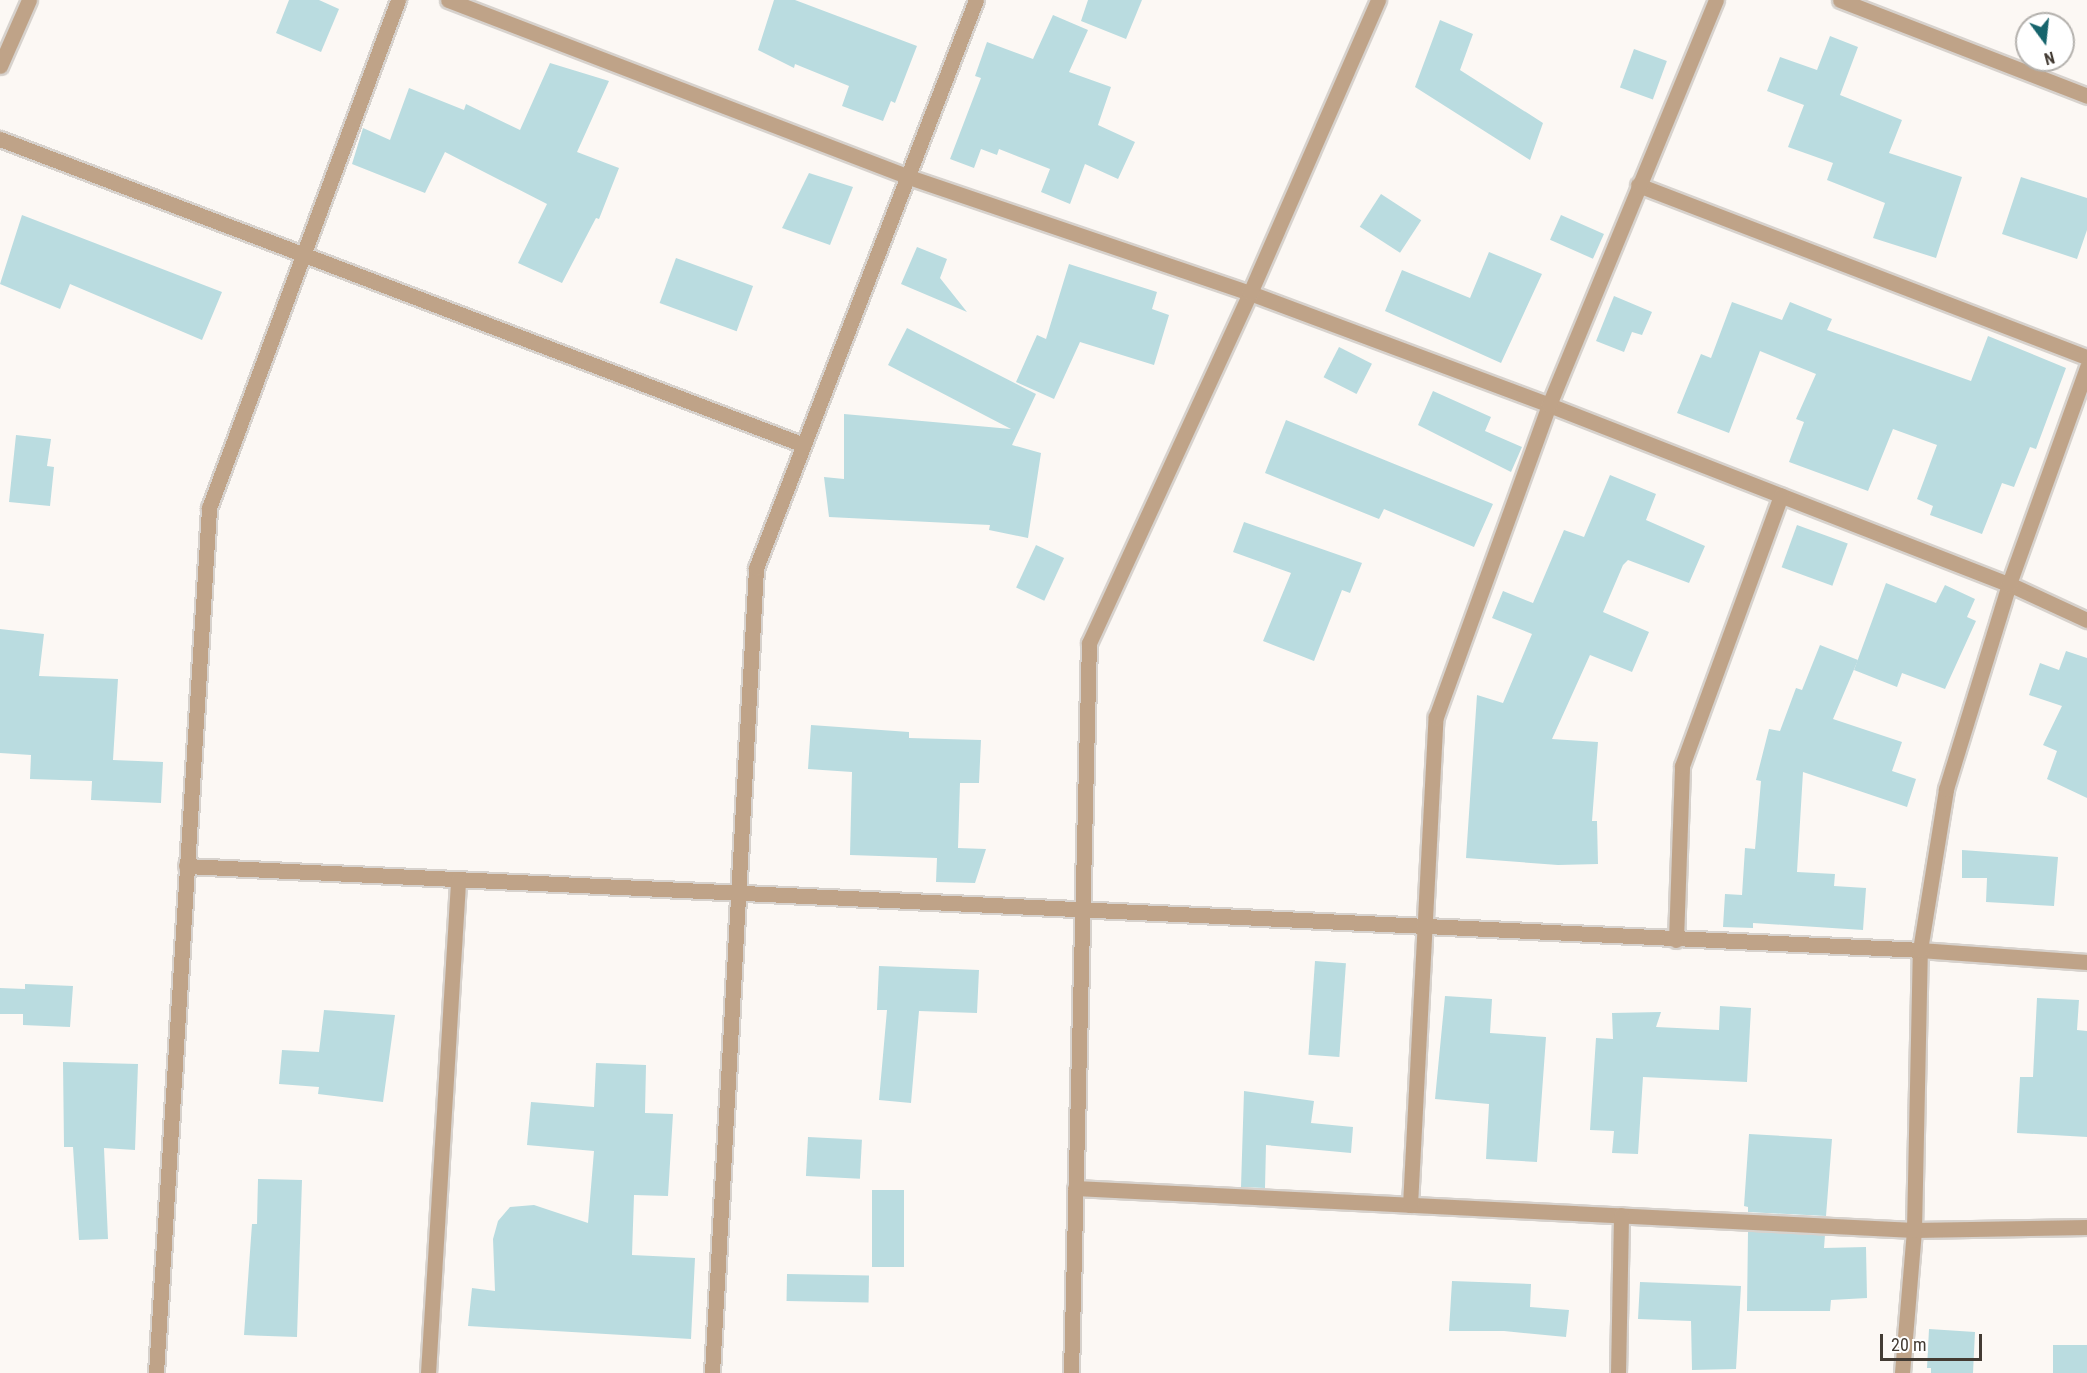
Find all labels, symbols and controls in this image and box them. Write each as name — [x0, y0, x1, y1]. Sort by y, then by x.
north arrow — [2015, 12, 2075, 72]
text: N — [2042, 47, 2056, 68]
scale bar — [1883, 1322, 1985, 1360]
text: 20 m — [1891, 1334, 1926, 1355]

